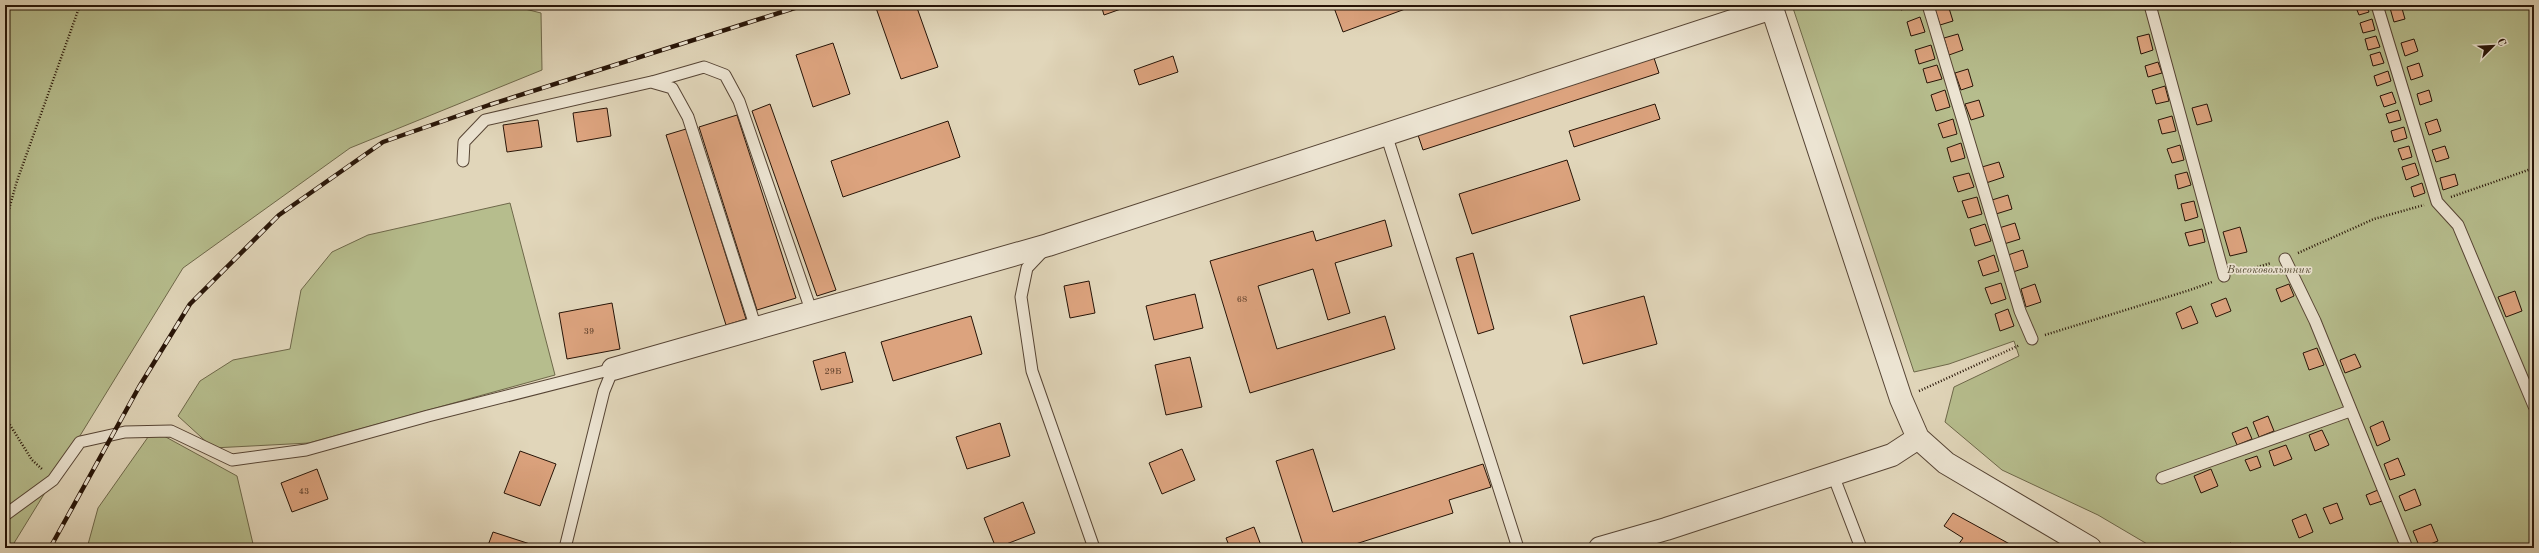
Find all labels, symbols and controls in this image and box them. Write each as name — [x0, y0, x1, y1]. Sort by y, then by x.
north arrow — [2473, 26, 2513, 66]
text: С — [2494, 37, 2507, 48]
park label: Высоковольтник — [2226, 265, 2311, 276]
house number: 68 — [1237, 295, 1247, 304]
house number: 39 — [584, 327, 594, 336]
house number: 29Б — [825, 367, 841, 376]
house number: 43 — [299, 487, 309, 496]

